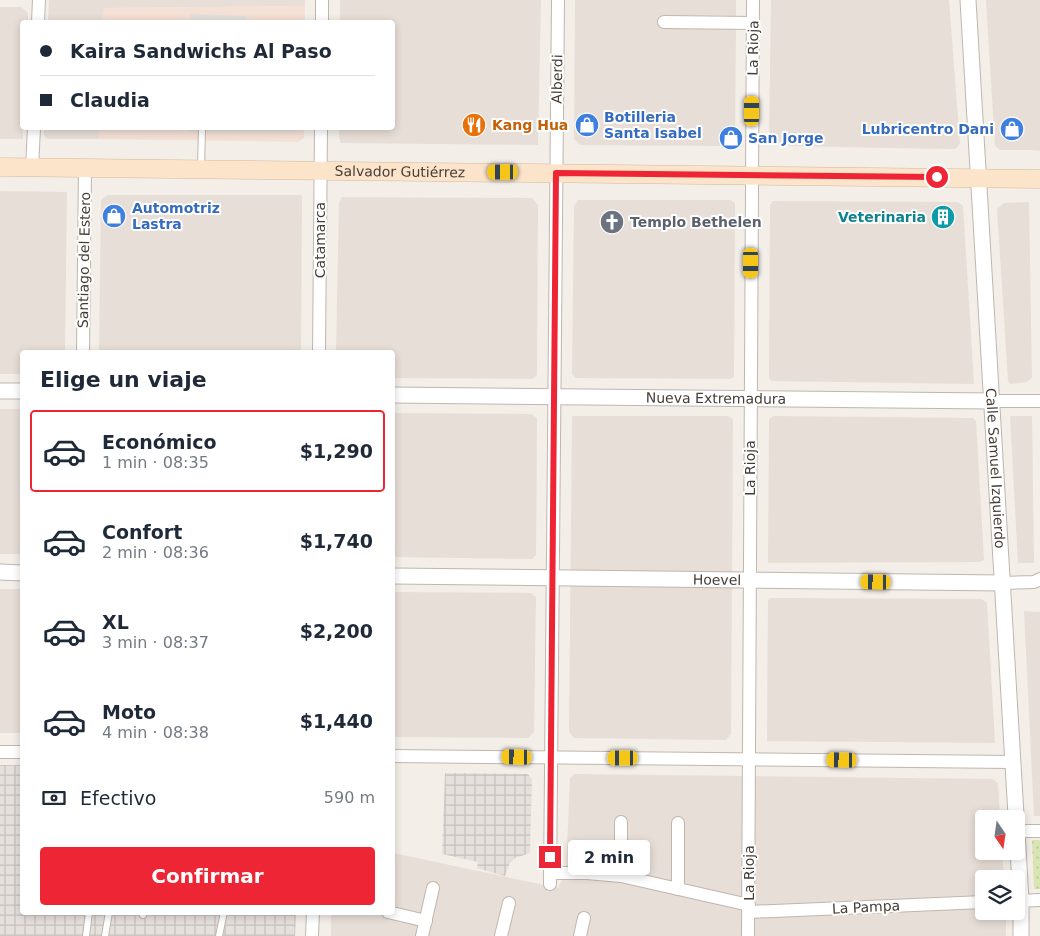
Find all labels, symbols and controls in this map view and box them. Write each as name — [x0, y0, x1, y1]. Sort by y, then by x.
street label: La Rioja — [745, 20, 761, 76]
text: Kaira Sandwichs Al Paso — [70, 40, 332, 62]
street label: Alberdi — [549, 54, 565, 104]
text: Claudia — [70, 89, 150, 111]
car — [744, 96, 759, 126]
place label: Botilleria Santa Isabel — [604, 109, 702, 141]
restaurant icon: Kang Hua — [461, 112, 487, 138]
shop icon: Botilleria Santa Isabel — [574, 112, 600, 138]
shop icon: Lubricentro Dani — [999, 116, 1025, 142]
place label: Kang Hua — [492, 117, 568, 133]
place label: Lubricentro Dani — [862, 121, 994, 137]
shop icon: San Jorge — [718, 125, 744, 151]
place label: San Jorge — [748, 130, 824, 146]
street label: Salvador Gutiérrez — [335, 163, 465, 180]
car — [488, 165, 518, 180]
route start — [926, 166, 948, 188]
street label: Santiago del Estero — [75, 192, 93, 328]
place label: Automotriz Lastra — [132, 200, 220, 232]
street label: Catamarca — [312, 202, 328, 278]
shop icon: Automotriz Lastra — [101, 203, 127, 229]
building icon: Veterinaria — [930, 204, 956, 230]
church icon: Templo Bethelen — [599, 209, 625, 235]
place label: Veterinaria — [838, 209, 926, 225]
place label: Templo Bethelen — [630, 214, 762, 230]
car — [743, 248, 758, 278]
text: Elige un viaje — [40, 367, 207, 392]
street label: Calle Samuel Izquierdo — [983, 387, 1008, 549]
street label: Nueva Extremadura — [646, 390, 786, 407]
icon: car — [42, 429, 87, 474]
text: Económico — [102, 431, 217, 453]
text: $1,290 — [300, 440, 373, 462]
street label: La Rioja — [742, 440, 758, 496]
text: 1 min · 08:35 — [102, 453, 209, 472]
icon: car — [42, 519, 87, 564]
text: Confort — [102, 521, 182, 543]
text: $1,740 — [300, 530, 373, 552]
text: 2 min · 08:36 — [102, 543, 209, 562]
street label: Hoevel — [693, 571, 741, 588]
car — [860, 574, 891, 590]
icon: car — [42, 609, 87, 654]
text: XL — [102, 611, 129, 633]
text: $2,200 — [300, 620, 373, 642]
text: 3 min · 08:37 — [102, 633, 209, 652]
icon: car — [42, 699, 87, 744]
text: Moto — [102, 701, 156, 723]
text: $1,440 — [300, 710, 373, 732]
text: 4 min · 08:38 — [102, 723, 209, 742]
car — [501, 749, 532, 765]
car — [608, 751, 638, 766]
car — [826, 752, 857, 768]
icon: cash — [40, 784, 68, 812]
text: Efectivo — [80, 787, 156, 809]
text: 590 m — [324, 788, 375, 807]
north arrow — [975, 810, 1025, 860]
map controls — [975, 810, 1025, 920]
callout: 2 min — [568, 840, 650, 874]
street label: La Rioja — [741, 845, 757, 901]
route end — [539, 846, 561, 868]
button: Confirmar — [40, 847, 375, 905]
text: 2 min — [584, 848, 634, 867]
button: layers — [975, 870, 1025, 920]
street label: La Pampa — [831, 897, 901, 917]

